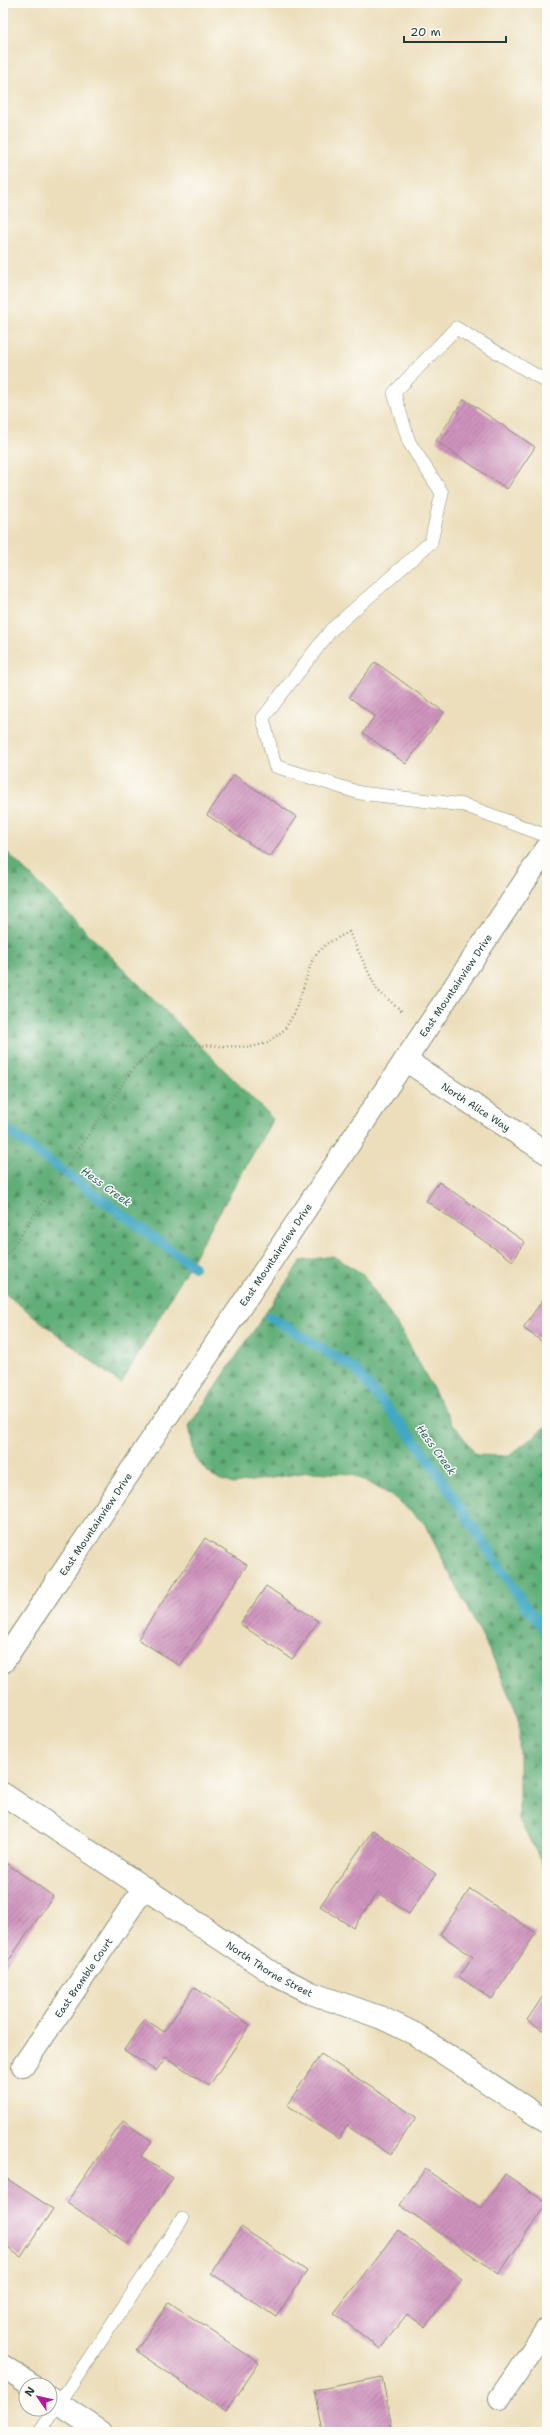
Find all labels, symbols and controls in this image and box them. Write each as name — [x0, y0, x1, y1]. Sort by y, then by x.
scale bar — [404, 18, 506, 44]
text: 20 m — [410, 24, 441, 40]
street label: East Mountainview Drive — [416, 931, 495, 1039]
street label: North Alice Way — [439, 1079, 513, 1134]
water label: Hess Creek — [78, 1164, 135, 1211]
street label: East Mountainview Drive — [236, 1200, 315, 1309]
water label: Hess Creek — [413, 1422, 460, 1479]
street label: East Mountainview Drive — [56, 1470, 135, 1578]
street label: East Bramble Court — [51, 1935, 115, 2020]
street label: North Thorne Street — [224, 1938, 315, 1999]
north arrow — [18, 2377, 58, 2417]
text: N — [21, 2384, 39, 2399]

